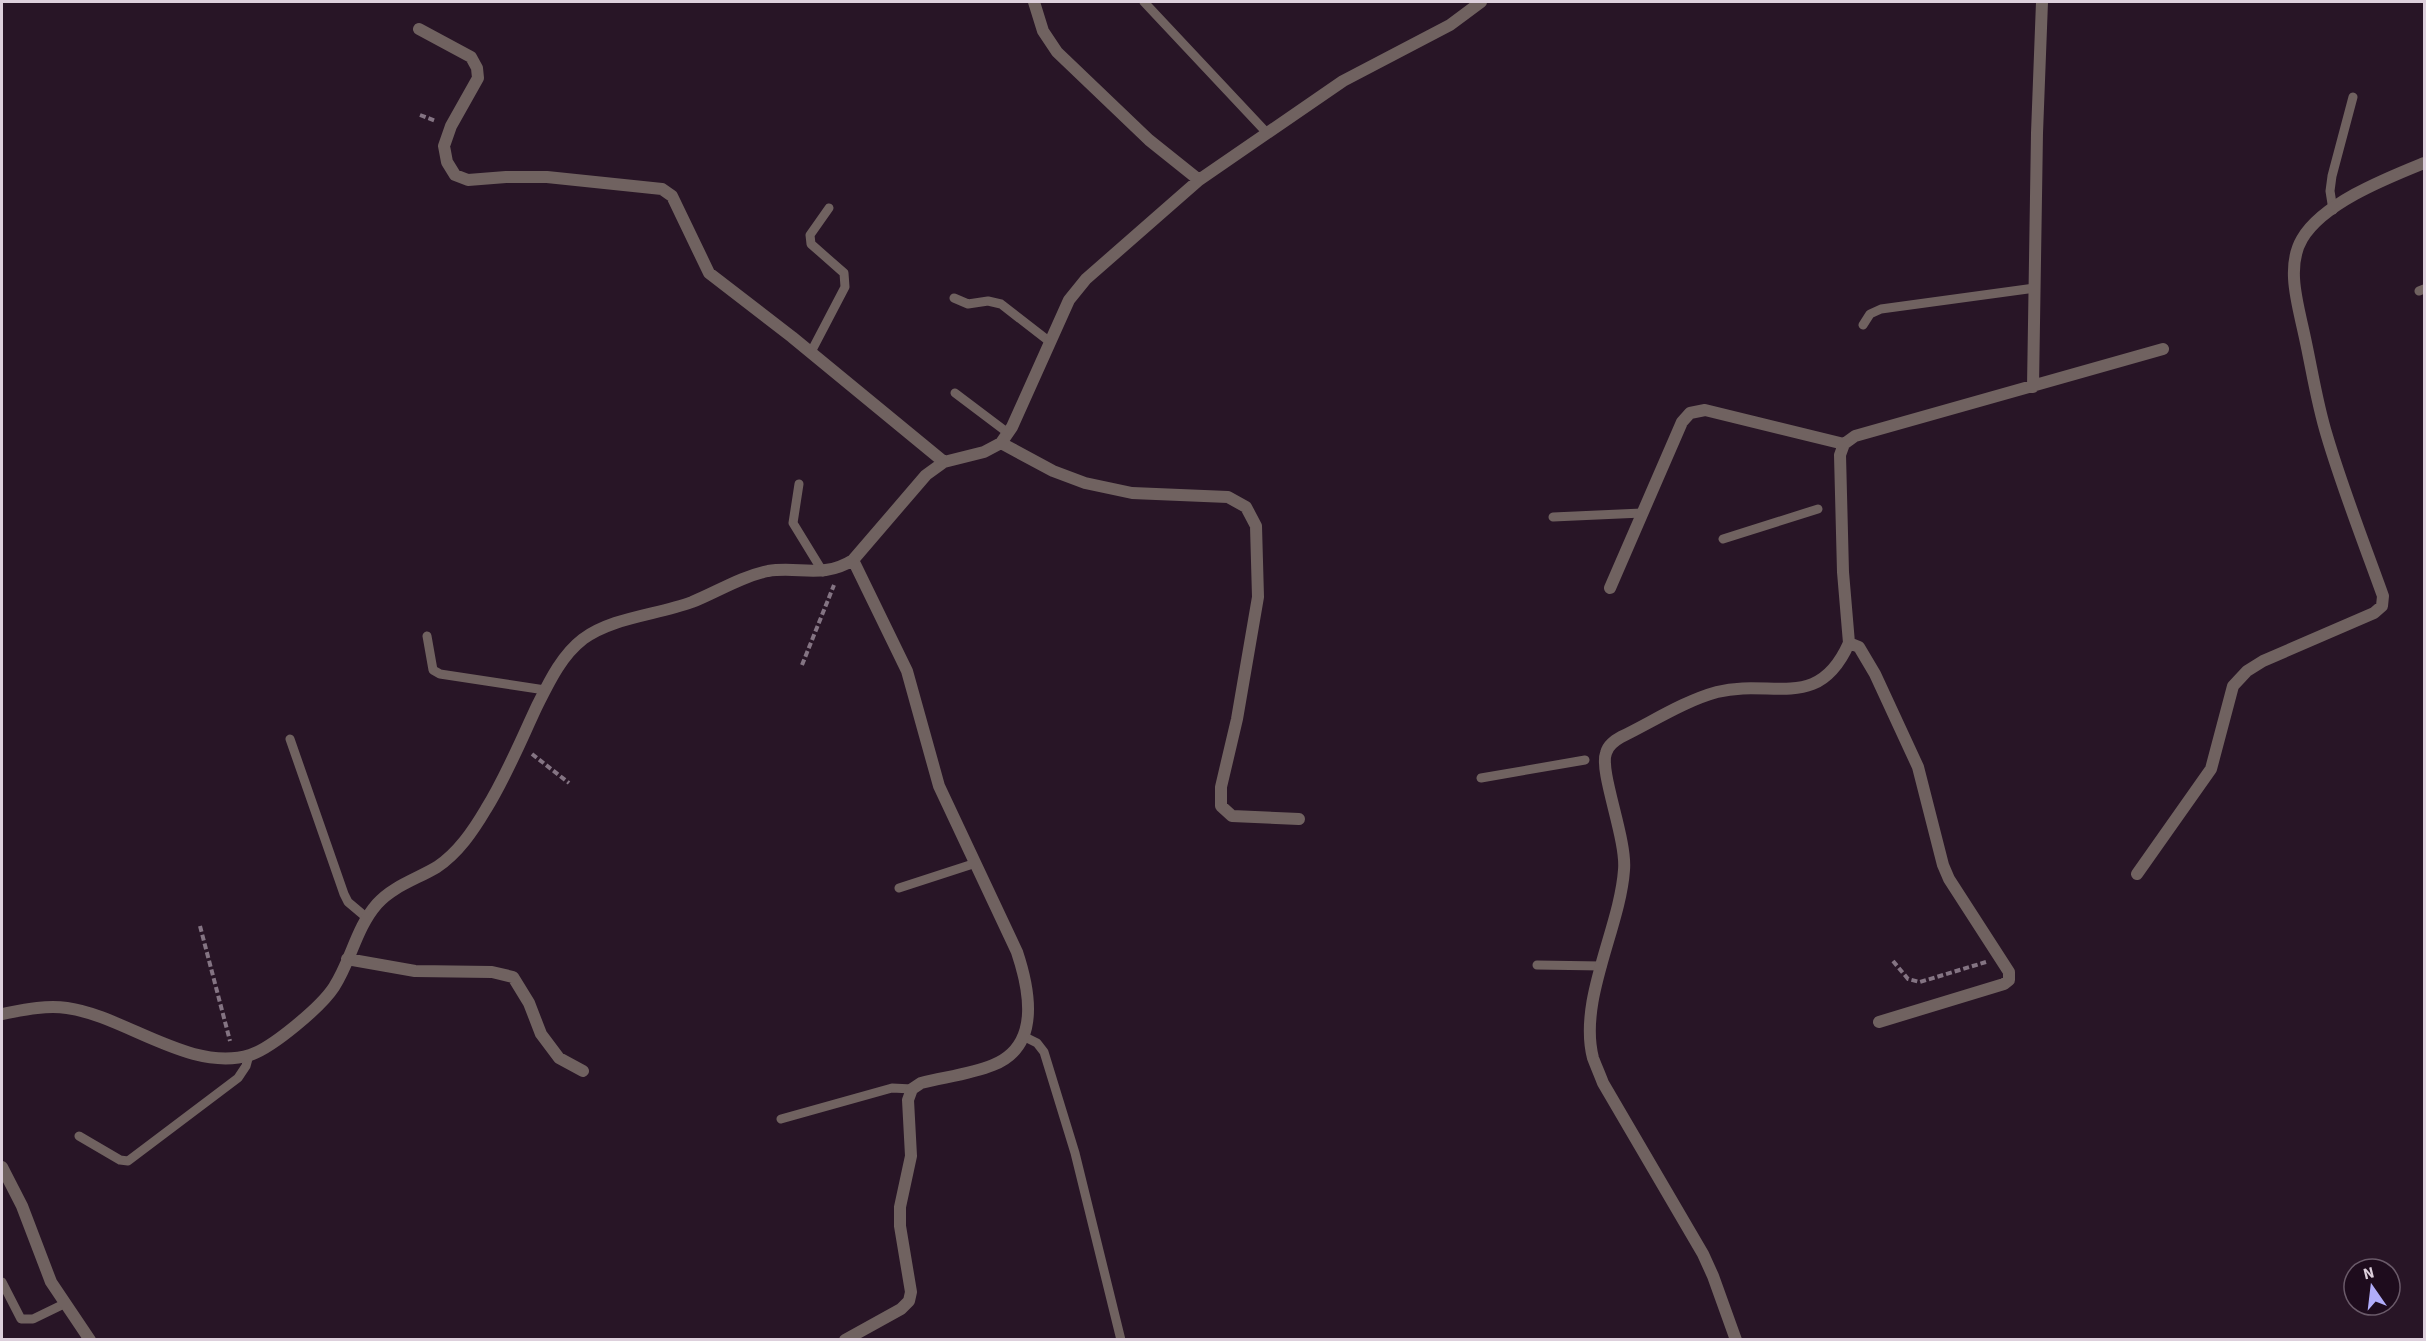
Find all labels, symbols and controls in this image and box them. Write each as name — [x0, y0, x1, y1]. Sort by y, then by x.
north arrow — [2342, 1257, 2402, 1317]
text: N — [2361, 1261, 2376, 1285]

